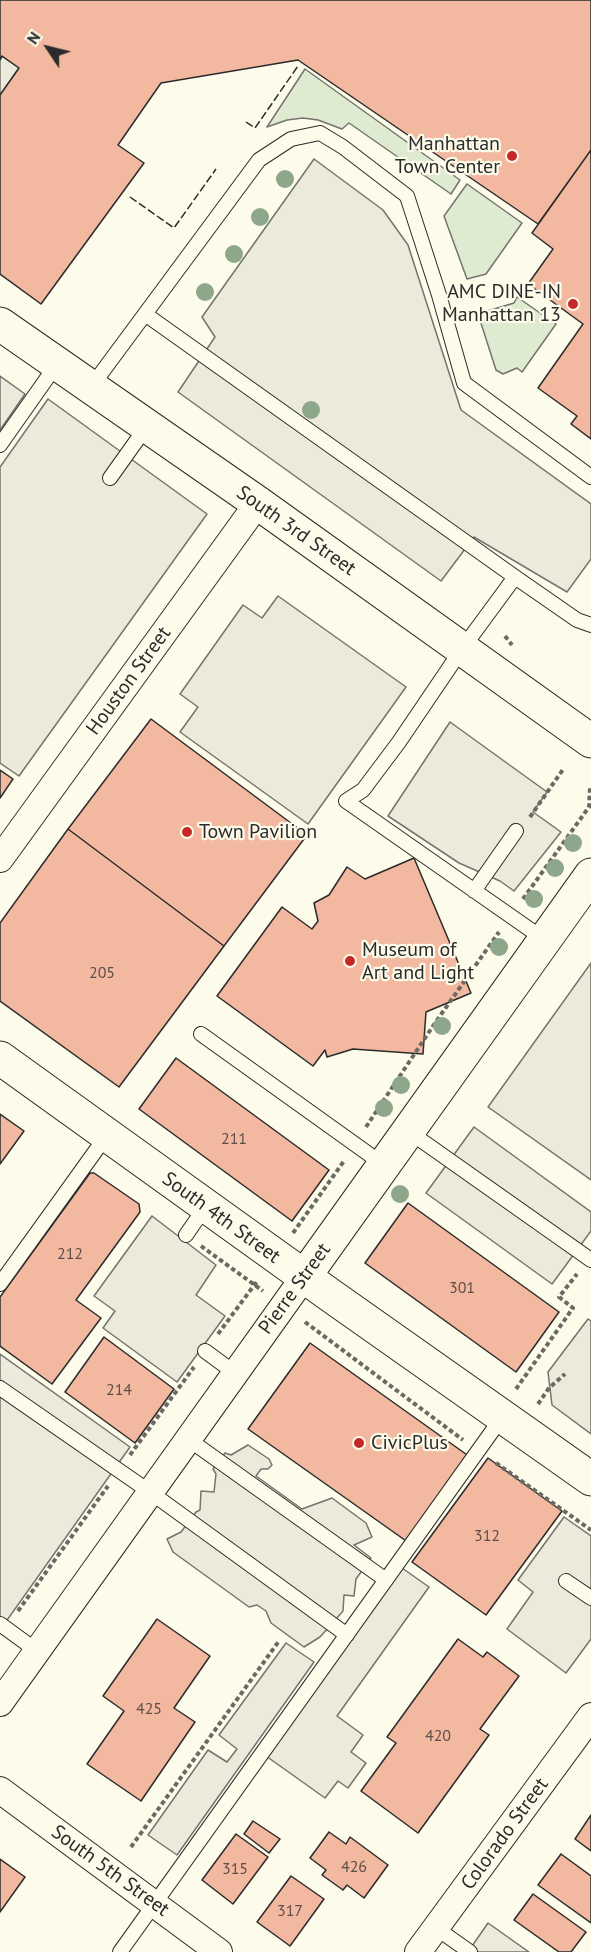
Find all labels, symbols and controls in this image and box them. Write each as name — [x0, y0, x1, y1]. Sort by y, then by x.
north arrow — [18, 18, 78, 78]
text: N — [22, 28, 44, 48]
place label: Manhattan Town Center — [395, 132, 500, 179]
marker: Manhattan Town Center — [505, 149, 519, 163]
place label: AMC DINE-IN Manhattan 13 — [442, 280, 561, 327]
marker: AMC DINE-IN Manhattan 13 — [566, 297, 580, 311]
street label: South 3rd Street — [232, 481, 360, 581]
street label: Houston Street — [82, 622, 176, 740]
place label: Town Pavilion — [199, 820, 317, 844]
marker: Town Pavilion — [180, 825, 194, 839]
place label: Museum of Art and Light — [362, 938, 474, 985]
marker: Museum of Art and Light — [343, 954, 357, 968]
house number: 205 — [89, 963, 115, 983]
house number: 211 — [221, 1129, 247, 1149]
street label: South 4th Street — [157, 1167, 285, 1269]
street label: Pierre Street — [254, 1239, 336, 1339]
house number: 212 — [57, 1244, 83, 1264]
house number: 301 — [449, 1278, 475, 1298]
house number: 214 — [106, 1380, 132, 1400]
place label: CivicPlus — [371, 1431, 448, 1455]
marker: CivicPlus — [352, 1436, 366, 1450]
house number: 312 — [474, 1526, 500, 1546]
house number: 425 — [136, 1699, 162, 1719]
house number: 420 — [425, 1726, 451, 1746]
street label: Colorado Street — [456, 1773, 554, 1895]
street label: South 5th Street — [46, 1820, 174, 1922]
house number: 426 — [341, 1857, 367, 1877]
house number: 315 — [222, 1859, 248, 1879]
house number: 317 — [277, 1901, 303, 1921]

